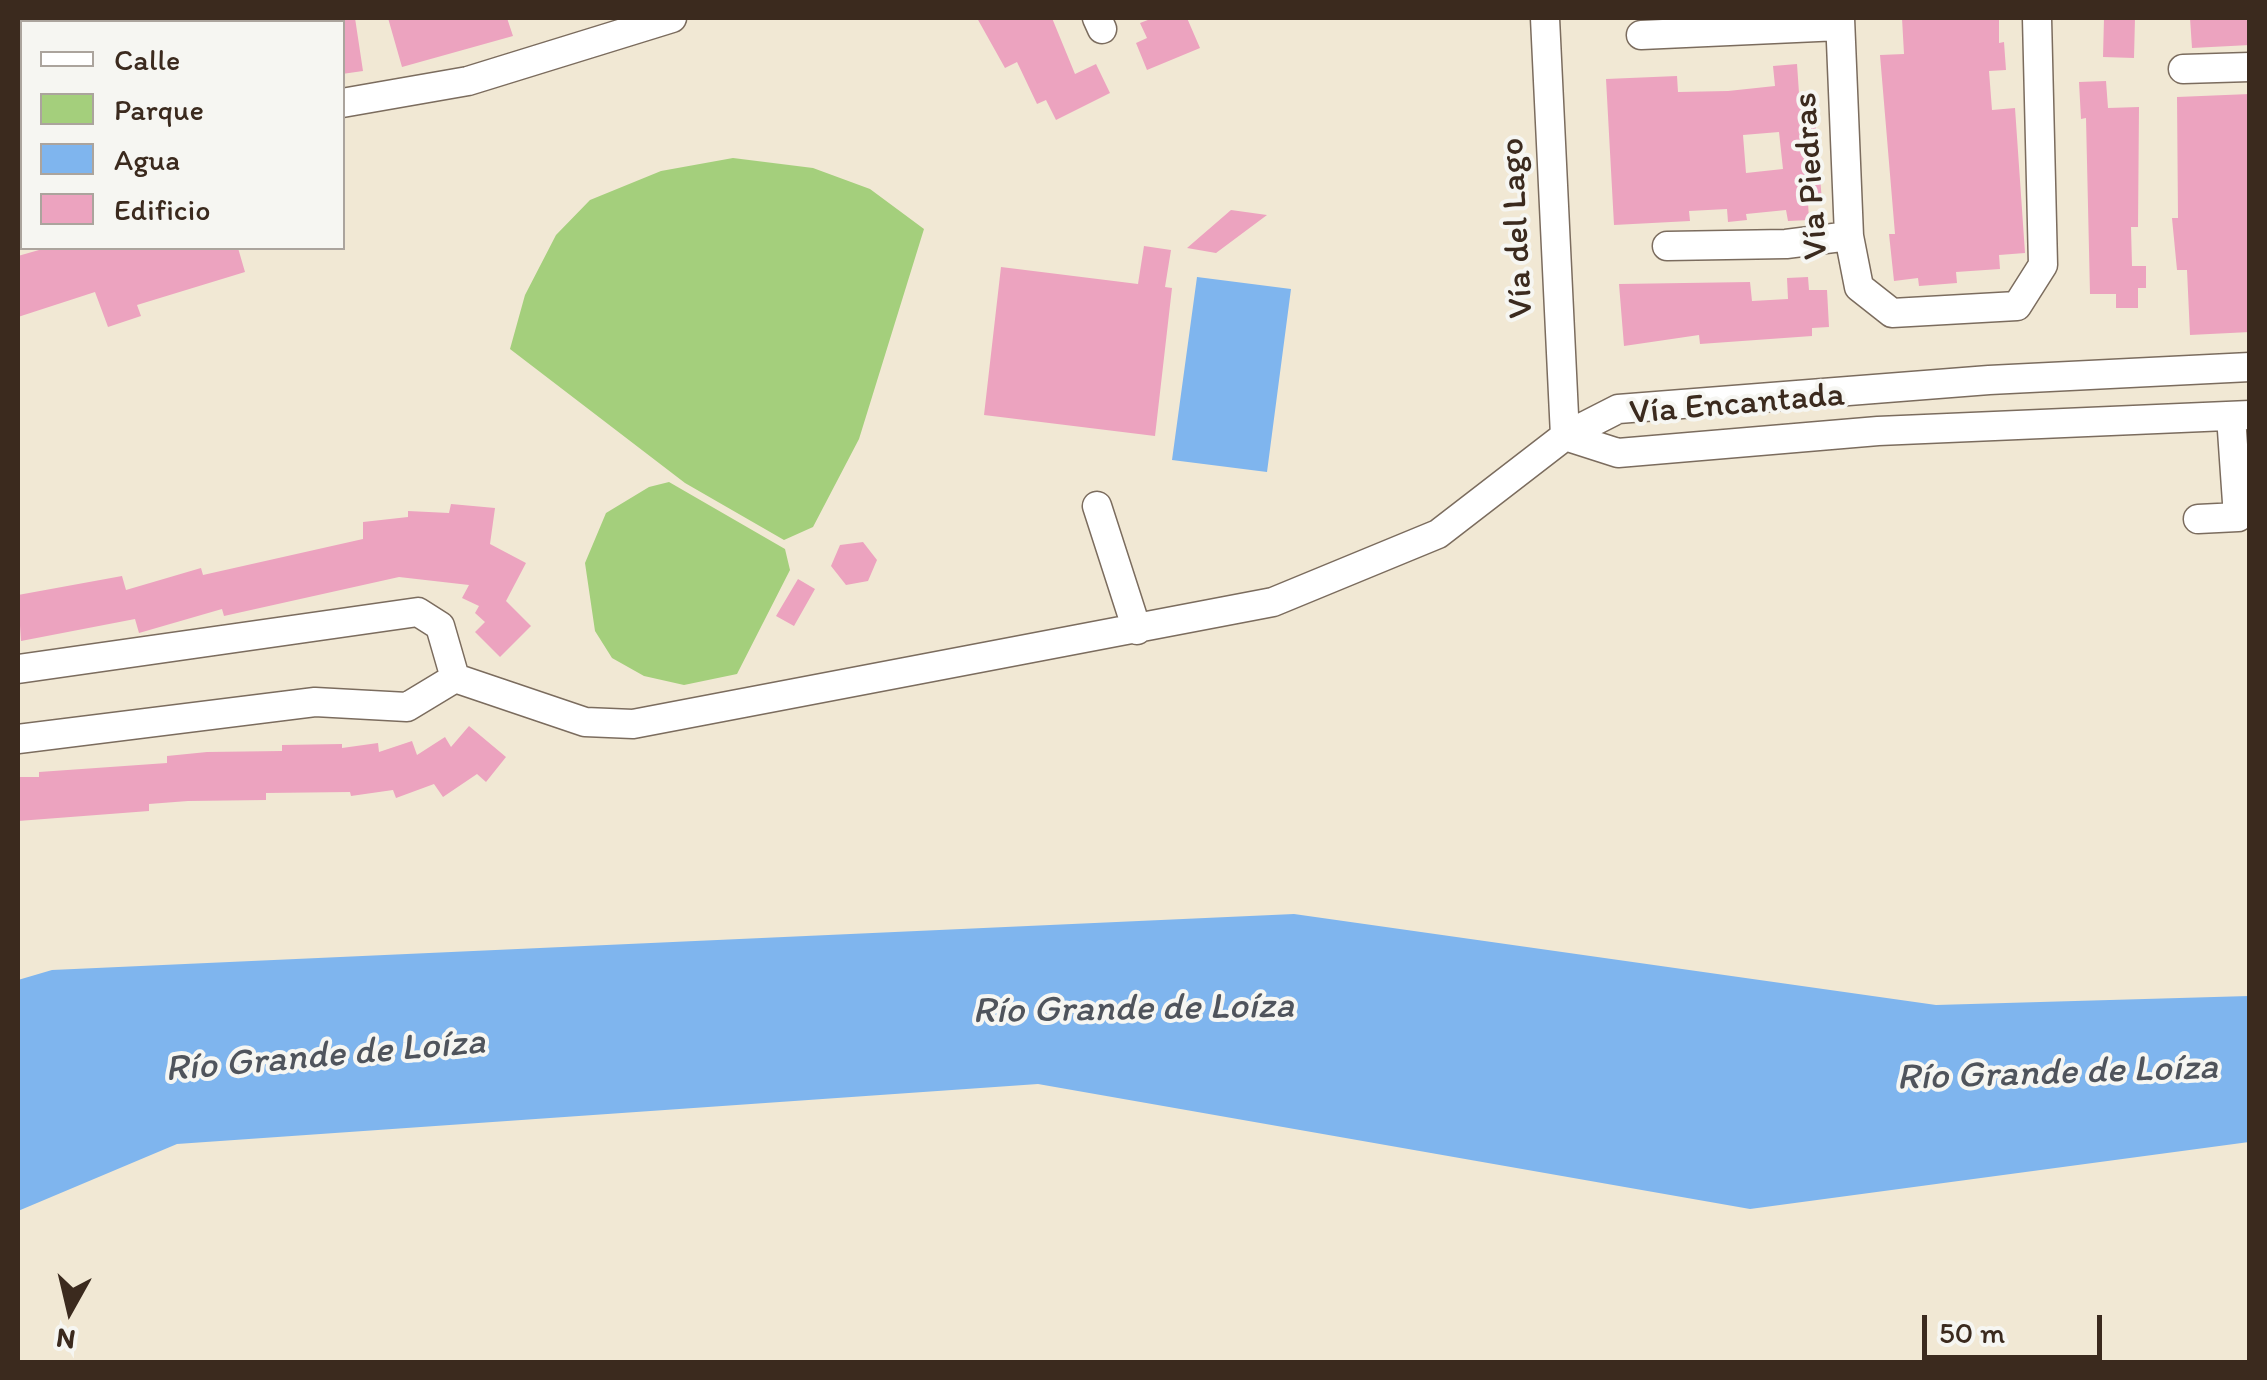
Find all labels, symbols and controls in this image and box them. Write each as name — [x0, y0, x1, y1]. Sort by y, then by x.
legend — [20, 20, 345, 250]
text: Calle — [114, 41, 180, 78]
text: Parque — [114, 91, 204, 128]
street label: Vía Piedras — [1785, 91, 1839, 261]
street label: Vía del Lago — [1492, 137, 1544, 319]
text: Agua — [114, 141, 180, 178]
text: Edificio — [114, 191, 210, 228]
street label: Vía Encantada — [1628, 375, 1846, 435]
water label: Río Grande de Loíza — [972, 984, 1294, 1036]
water label: Río Grande de Loíza — [163, 1020, 487, 1094]
water label: Río Grande de Loíza — [1896, 1046, 2218, 1102]
north arrow — [20, 1260, 120, 1360]
scale bar — [1927, 1295, 2107, 1357]
text: 50 m — [1939, 1314, 2005, 1351]
text: N — [54, 1322, 78, 1358]

